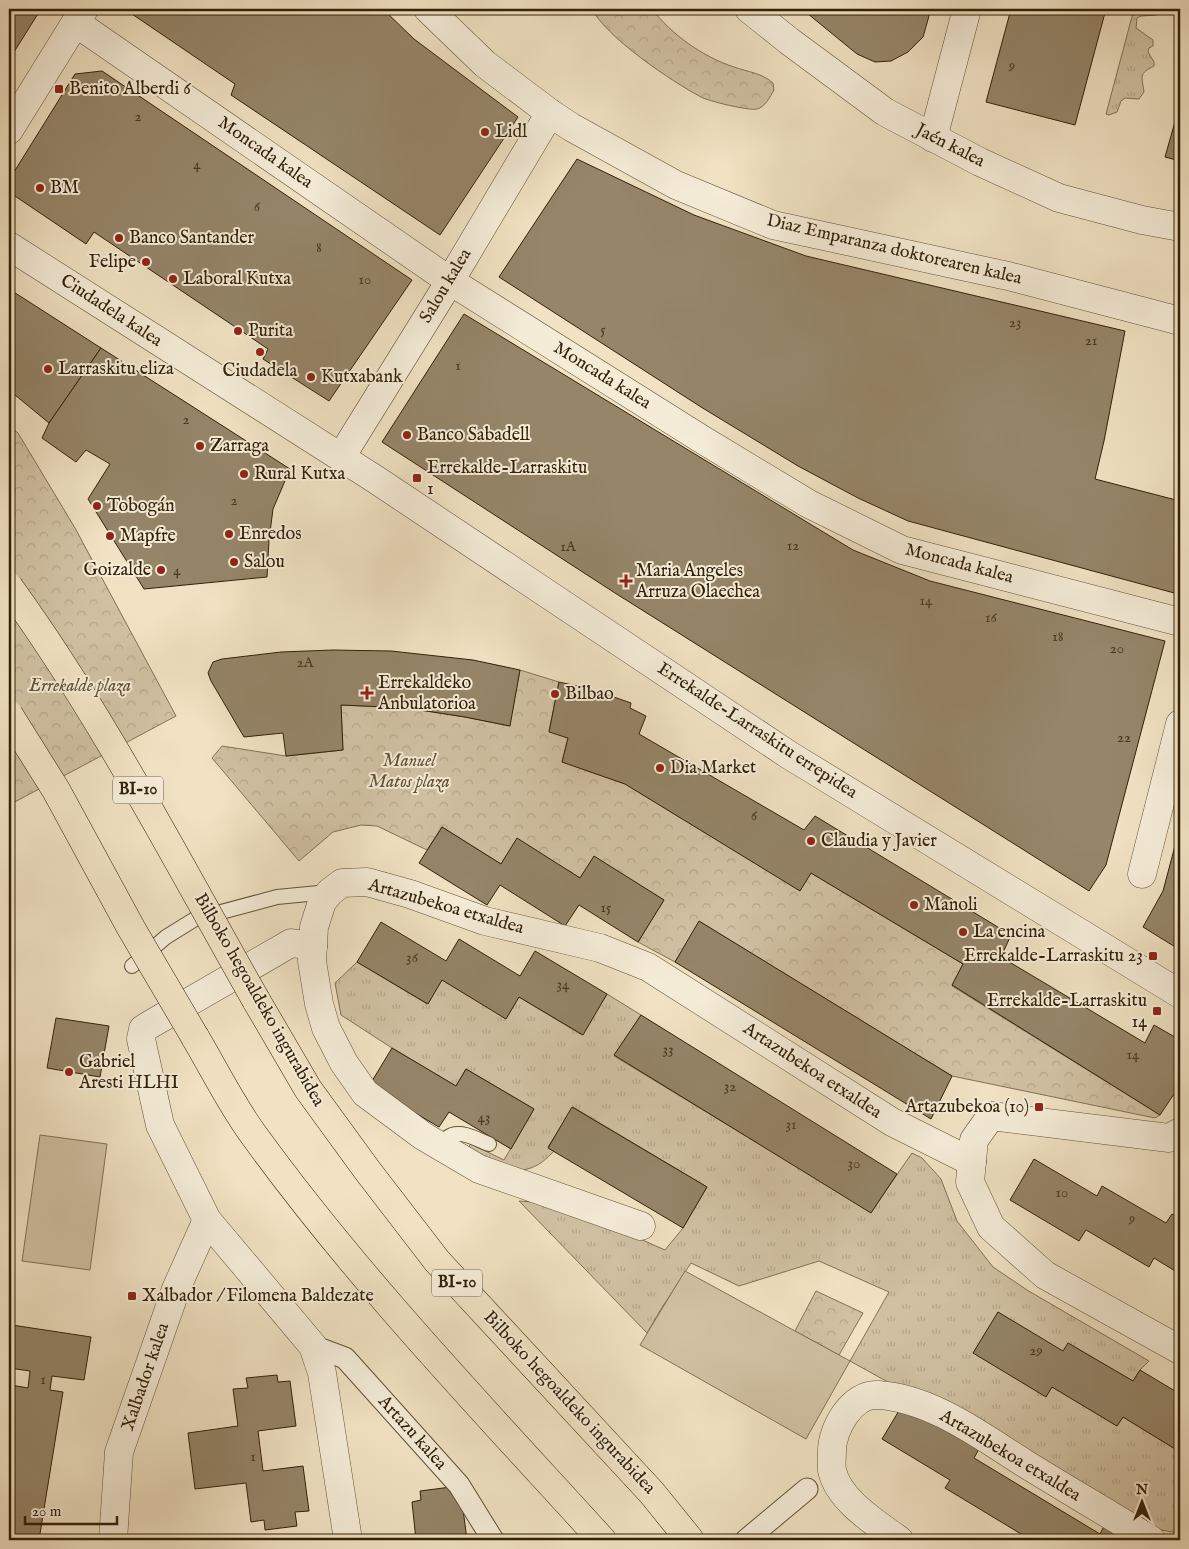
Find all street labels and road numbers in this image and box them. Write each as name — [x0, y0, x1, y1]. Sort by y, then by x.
street label: Moncada kalea — [213, 112, 317, 194]
street label: Jaén kalea — [910, 118, 989, 173]
street label: Diaz Emparanza doktorearen kalea — [764, 209, 1024, 291]
street label: Salou kalea — [415, 244, 477, 328]
street label: Ciudadela kalea — [56, 269, 167, 353]
street label: Moncada kalea — [549, 337, 655, 415]
street label: Moncada kalea — [902, 539, 1016, 590]
street label: Errekalde-Larraskitu errepidea — [653, 658, 862, 804]
road number: BI-10 — [113, 776, 163, 804]
street label: Artazubekoa etxaldea — [365, 874, 527, 940]
street label: Bilboko hegoaldeko ingurabidea — [188, 889, 330, 1111]
street label: Artazubekoa etxaldea — [738, 1017, 886, 1125]
road number: BI-10 — [432, 1270, 482, 1296]
street label: Bilboko hegoaldeko ingurabidea — [478, 1306, 660, 1500]
street label: Xalbador kalea — [117, 1320, 175, 1434]
street label: Artazu kalea — [372, 1390, 452, 1475]
street label: Artazubekoa etxaldea — [934, 1404, 1085, 1507]

